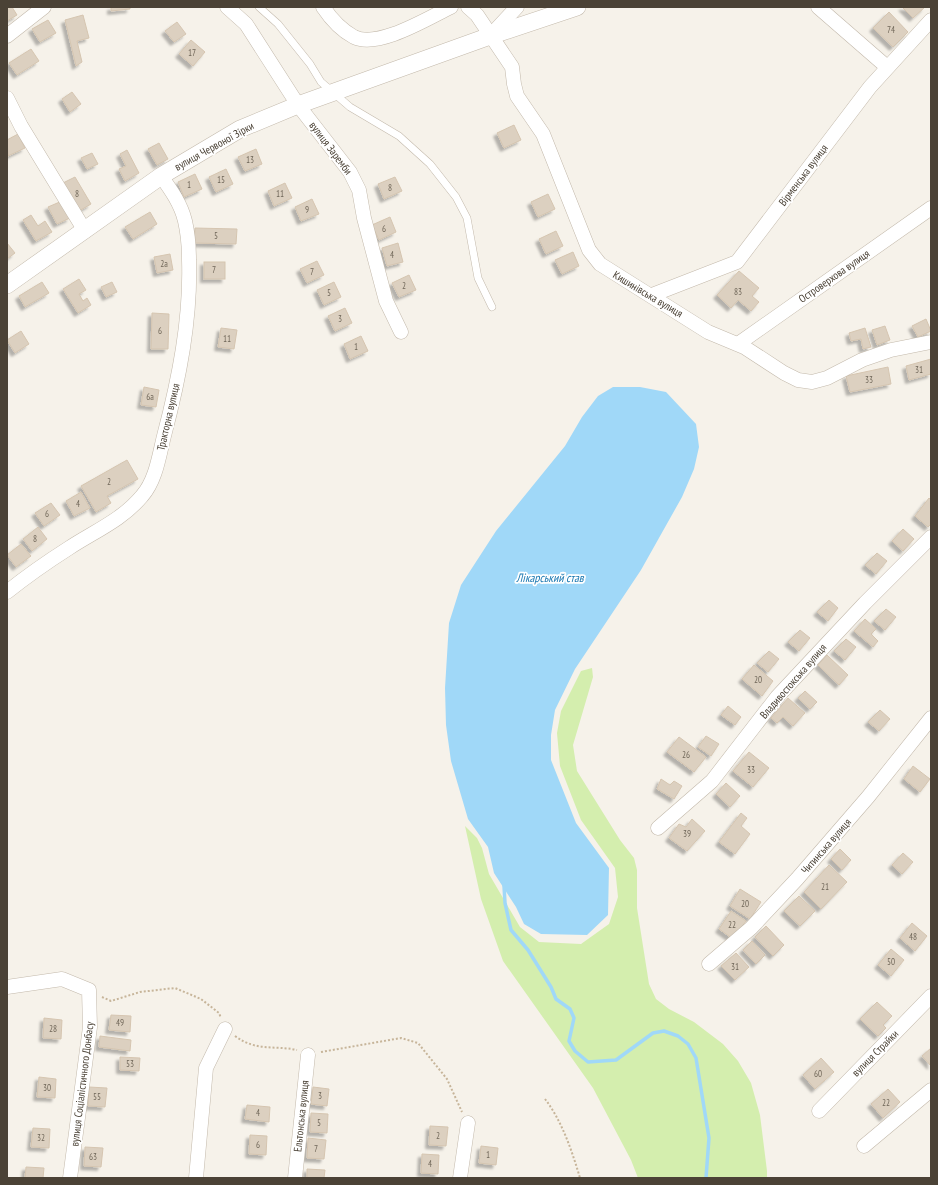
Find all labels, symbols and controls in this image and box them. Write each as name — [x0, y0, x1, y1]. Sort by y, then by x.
house number: 74 — [887, 24, 895, 35]
house number: 17 — [188, 47, 196, 58]
street label: вулиця Червоної Зірки — [172, 118, 256, 174]
street label: вулиця Заремби — [306, 119, 356, 178]
street label: Вірменська вулиця — [775, 142, 831, 208]
house number: 13 — [246, 154, 254, 165]
house number: 15 — [217, 174, 225, 185]
house number: 1 — [187, 179, 191, 190]
house number: 8 — [388, 182, 392, 193]
house number: 8 — [75, 188, 79, 199]
house number: 11 — [276, 188, 284, 199]
house number: 9 — [305, 204, 309, 215]
house number: 6 — [382, 223, 386, 234]
house number: 5 — [214, 230, 218, 241]
street label: Островерхова вулиця — [796, 246, 872, 306]
house number: 4 — [390, 249, 394, 260]
house number: 2а — [160, 258, 168, 269]
house number: 7 — [212, 264, 216, 275]
house number: 7 — [310, 266, 314, 277]
street label: Кишинівська вулиця — [610, 268, 686, 320]
house number: 2 — [402, 280, 406, 291]
house number: 83 — [734, 286, 742, 297]
house number: 5 — [327, 287, 331, 298]
house number: 3 — [338, 313, 342, 324]
house number: 6 — [158, 325, 162, 336]
house number: 11 — [223, 333, 231, 344]
house number: 1 — [354, 341, 358, 352]
house number: 31 — [915, 364, 923, 375]
house number: 33 — [865, 374, 873, 385]
street label: Тракторна вулиця — [153, 382, 183, 452]
house number: 6а — [146, 391, 154, 402]
house number: 2 — [107, 476, 111, 487]
house number: 4 — [76, 498, 80, 509]
house number: 6 — [45, 508, 49, 519]
house number: 8 — [33, 533, 37, 544]
water label: Лікарський став — [515, 570, 585, 585]
street label: Владивостокська вулиця — [757, 641, 829, 721]
house number: 20 — [754, 674, 762, 685]
house number: 26 — [682, 749, 690, 760]
house number: 33 — [747, 764, 755, 775]
street label: Читинська вулиця — [798, 815, 854, 877]
house number: 39 — [683, 828, 691, 839]
house number: 21 — [821, 881, 829, 892]
house number: 20 — [741, 898, 749, 909]
house number: 22 — [728, 919, 736, 930]
house number: 48 — [909, 931, 917, 942]
house number: 50 — [887, 956, 895, 967]
house number: 31 — [731, 961, 739, 972]
house number: 49 — [116, 1017, 124, 1028]
street label: вулиця Соціалістичного Донбасу — [67, 1020, 97, 1147]
house number: 28 — [49, 1023, 57, 1034]
street label: вулиця Страйки — [849, 1027, 901, 1079]
house number: 53 — [126, 1058, 134, 1069]
house number: 60 — [814, 1068, 822, 1079]
street label: Ельтонська вулиця — [290, 1080, 312, 1152]
house number: 30 — [43, 1082, 51, 1093]
house number: 3 — [318, 1090, 322, 1101]
house number: 55 — [93, 1091, 101, 1102]
house number: 22 — [882, 1097, 890, 1108]
house number: 4 — [256, 1107, 260, 1118]
house number: 5 — [317, 1117, 321, 1128]
house number: 2 — [436, 1130, 440, 1141]
house number: 32 — [37, 1132, 45, 1143]
house number: 6 — [256, 1139, 260, 1150]
house number: 7 — [314, 1143, 318, 1154]
house number: 1 — [486, 1149, 490, 1160]
house number: 63 — [89, 1151, 97, 1162]
house number: 4 — [428, 1158, 432, 1169]

